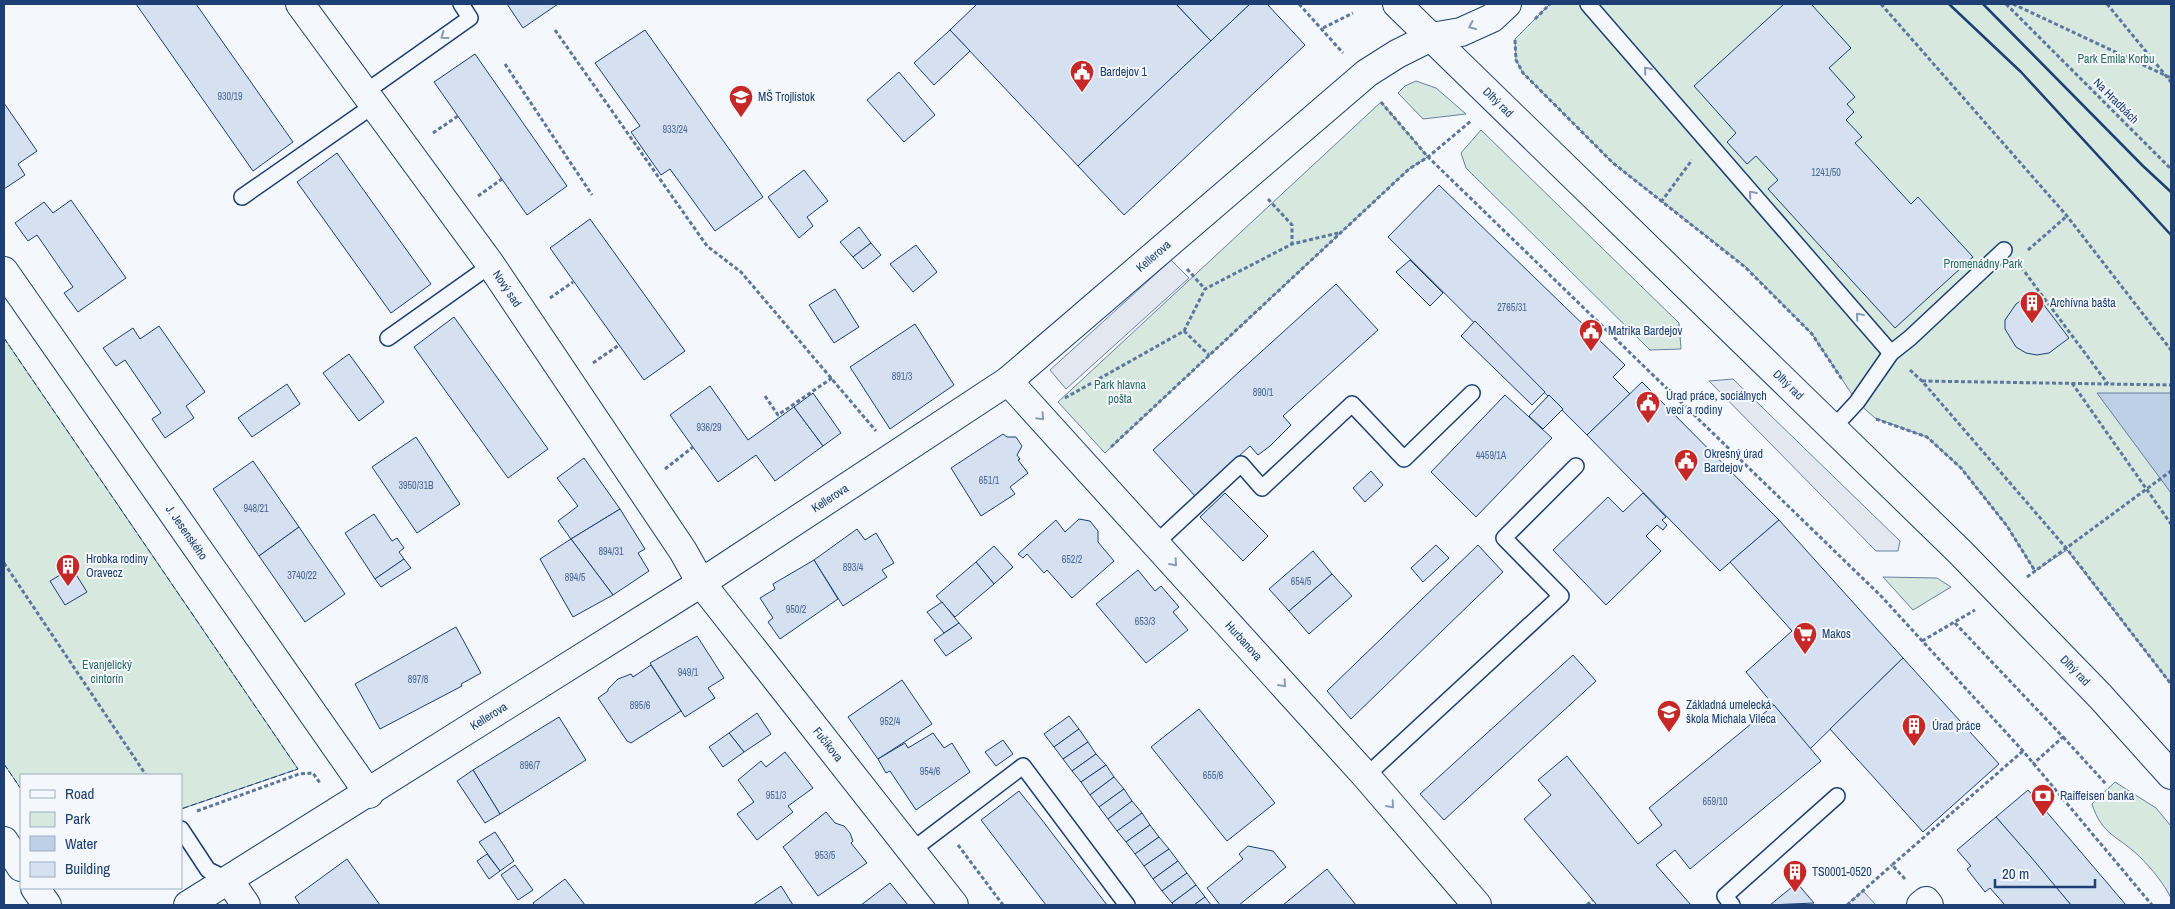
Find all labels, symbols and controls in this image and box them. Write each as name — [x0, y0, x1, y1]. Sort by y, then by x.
one-way arrow — [1468, 20, 1477, 31]
one-way arrow — [440, 30, 450, 39]
park label: Park Emila Korbu — [2077, 51, 2155, 67]
public building icon: Bardejov 1 — [1069, 59, 1095, 93]
place label: Bardejov 1 — [1100, 64, 1148, 80]
one-way arrow — [1643, 66, 1652, 75]
street label: Na Hradbách — [2090, 75, 2142, 127]
school or university icon: MŠ Trojlístok — [728, 84, 754, 118]
street label: Dlhý rad — [1479, 84, 1517, 121]
place label: MŠ Trojlístok — [758, 89, 815, 105]
house number: 930/19 — [217, 90, 243, 103]
house number: 933/24 — [662, 123, 688, 136]
house number: 1241/50 — [1811, 166, 1841, 179]
one-way arrow — [1748, 190, 1757, 199]
street label: Kellerova — [1133, 236, 1175, 276]
park label: Promenádny Park — [1944, 256, 2022, 272]
street label: Nový sad — [489, 267, 525, 310]
building icon: Archívna bašta — [2019, 290, 2045, 324]
place label: Archívna bašta — [2049, 295, 2116, 311]
house number: 2765/31 — [1497, 301, 1527, 314]
one-way arrow — [1856, 312, 1865, 321]
public building icon: Matrika Bardejov — [1578, 318, 1604, 352]
place label: Matrika Bardejov — [1608, 323, 1682, 339]
street label: Dlhý rad — [1770, 366, 1807, 403]
house number: 891/3 — [892, 370, 913, 383]
park label: Park hlavna pošta — [1094, 377, 1147, 407]
house number: 890/1 — [1253, 386, 1274, 399]
place label: Úrad práce, sociálnych vecí a rodiny — [1666, 388, 1767, 418]
public building icon: Úrad práce, sociálnych vecí a rodiny — [1635, 390, 1661, 424]
one-way arrow — [1035, 411, 1044, 420]
house number: 936/29 — [696, 421, 722, 434]
place label: Okresný úrad Bardejov — [1704, 446, 1763, 476]
public building icon: Okresný úrad Bardejov — [1673, 448, 1699, 482]
house number: 4459/1A — [1476, 449, 1507, 462]
house number: 651/1 — [979, 474, 1000, 487]
house number: 3950/31B — [398, 479, 434, 492]
street label: Kellerova — [808, 480, 852, 516]
street label: J. Jesenského — [162, 502, 211, 563]
house number: 948/21 — [243, 502, 269, 515]
house number: 894/31 — [598, 545, 624, 558]
place label: Hrobka rodiny Oravecz — [86, 551, 148, 581]
building icon: Hrobka rodiny Oravecz — [55, 553, 81, 587]
house number: 652/2 — [1062, 553, 1083, 566]
one-way arrow — [1168, 557, 1177, 566]
house number: 893/4 — [843, 561, 864, 574]
house number: 3740/22 — [287, 569, 317, 582]
house number: 894/5 — [565, 571, 586, 584]
house number: 654/5 — [1291, 575, 1312, 588]
house number: 950/2 — [786, 603, 807, 616]
house number: 653/3 — [1135, 615, 1156, 628]
street label: Hurbanova — [1222, 618, 1266, 665]
supermarket icon: Makos — [1792, 621, 1818, 655]
place label: Makos — [1822, 626, 1851, 642]
street label: Dlhý rad — [2057, 652, 2094, 689]
park label: Evanjelický cintorín — [82, 657, 132, 687]
house number: 949/1 — [678, 666, 699, 679]
house number: 897/8 — [408, 673, 429, 686]
one-way arrow — [1277, 678, 1286, 687]
place label: Základná umelecká škola Michala Vileca — [1686, 697, 1777, 727]
street label: Kellerova — [467, 698, 511, 734]
house number: 895/6 — [630, 699, 651, 712]
school or university icon: Základná umelecká škola Michala Vileca — [1656, 699, 1682, 733]
building icon: Úrad práce — [1901, 713, 1927, 747]
house number: 952/4 — [880, 715, 901, 728]
place label: Úrad práce — [1932, 718, 1981, 734]
street label: Fučíkova — [809, 724, 847, 766]
house number: 896/7 — [520, 759, 541, 772]
house number: 954/6 — [920, 765, 941, 778]
house number: 655/6 — [1203, 769, 1224, 782]
legend — [20, 774, 182, 889]
text: Road — [65, 783, 94, 804]
bank icon: Raiffeisen banka — [2030, 783, 2056, 817]
place label: Raiffeisen banka — [2060, 788, 2135, 804]
house number: 951/3 — [766, 789, 787, 802]
house number: 659/10 — [1702, 795, 1728, 808]
one-way arrow — [1385, 799, 1394, 808]
text: Park — [65, 808, 91, 829]
text: Water — [65, 833, 97, 854]
house number: 953/5 — [815, 849, 836, 862]
scale bar — [1995, 856, 2095, 888]
text: Building — [65, 858, 110, 879]
building icon: TS0001-0520 — [1782, 859, 1808, 893]
text: 20 m — [2002, 863, 2029, 884]
place label: TS0001-0520 — [1812, 864, 1872, 880]

